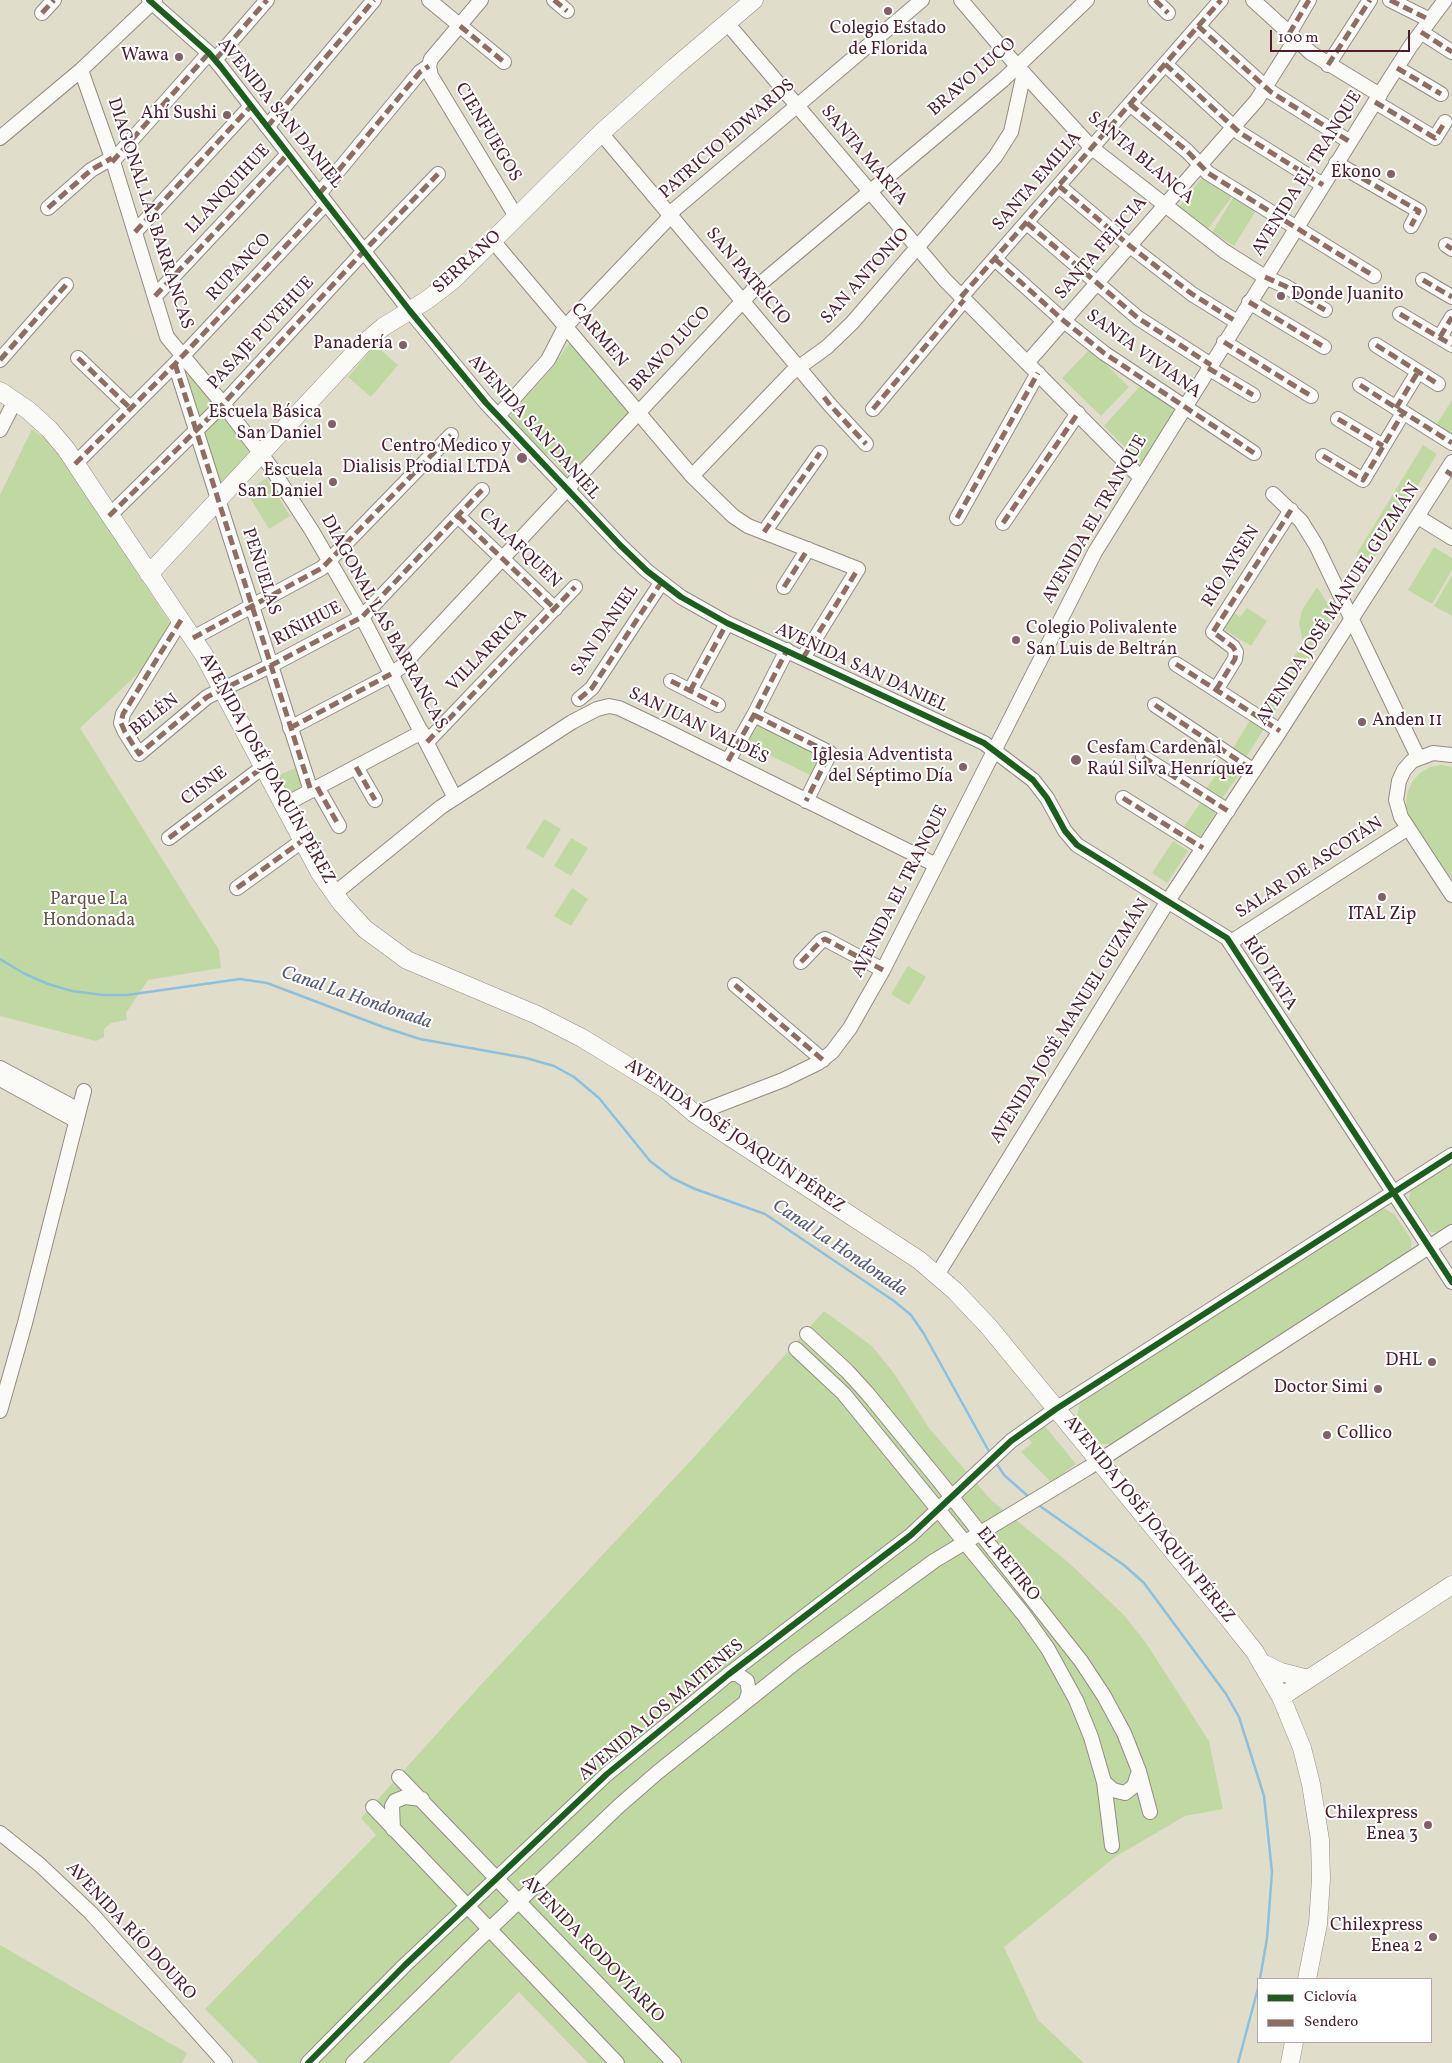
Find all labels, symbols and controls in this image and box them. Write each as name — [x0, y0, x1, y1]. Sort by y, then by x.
marker: Colegio Estado de Florida — [882, 5, 894, 17]
place label: Colegio Estado de Florida — [830, 19, 946, 62]
scale bar — [1272, 20, 1412, 52]
text: 100 m — [1278, 28, 1318, 49]
street label: AVENIDA SAN DANIEL — [212, 34, 346, 194]
street label: BRAVO LUCO — [925, 34, 1021, 122]
place label: Wawa — [121, 46, 169, 68]
marker: Wawa — [173, 51, 185, 63]
street label: PATRICIO EDWARDS — [656, 75, 800, 205]
street label: CIENFUEGOS — [449, 80, 525, 186]
street label: AVENIDA EL TRANQUE — [1248, 87, 1368, 261]
street label: DIAGONAL LAS BARRANCAS — [101, 96, 197, 332]
street label: SANTA MARTA — [815, 102, 911, 210]
place label: Ahí Sushi — [141, 104, 217, 126]
street label: SANTA BLANCA — [1082, 108, 1198, 210]
marker: Ahí Sushi — [221, 109, 233, 121]
street label: SANTA EMILIA — [989, 128, 1087, 236]
street label: LLANQUIHUE — [182, 141, 276, 239]
place label: Ekono — [1331, 163, 1381, 185]
marker: Ekono — [1385, 168, 1397, 180]
street label: SANTA FELICIA — [1051, 193, 1153, 305]
street label: SAN PATRICIO — [700, 224, 794, 330]
street label: SAN ANTONIO — [817, 224, 915, 330]
street label: SERRANO — [429, 227, 507, 299]
street label: RUPANCO — [203, 230, 277, 306]
street label: PASAJE PUYEHUE — [204, 273, 320, 395]
place label: Donde Juanito — [1291, 285, 1404, 307]
marker: Donde Juanito — [1275, 290, 1287, 302]
street label: CARMEN — [565, 299, 631, 373]
street label: BRAVO LUCO — [626, 303, 716, 397]
street label: SANTA VIVIANA — [1081, 306, 1205, 404]
place label: Panadería — [313, 334, 393, 356]
marker: Panadería — [397, 339, 409, 351]
street label: AVENIDA SAN DANIEL — [462, 351, 604, 505]
place label: Escuela Básica San Daniel — [208, 403, 322, 446]
marker: Escuela Básica San Daniel — [326, 418, 338, 430]
street label: AVENIDA EL TRANQUE — [1039, 432, 1153, 608]
place label: Centro Medico y Dialisis Prodial LTDA — [342, 437, 511, 479]
marker: Centro Medico y Dialisis Prodial LTDA — [515, 451, 529, 465]
place label: Escuela San Daniel — [238, 461, 323, 504]
marker: Escuela San Daniel — [327, 476, 339, 488]
street label: AVENIDA JOSÉ MANUEL GUZMÁN — [1253, 480, 1425, 730]
street label: CALAFQUEN — [473, 504, 565, 594]
street label: DIAGONAL LAS BARRANCAS — [315, 512, 451, 734]
street label: RÍO AYSEN — [1199, 522, 1265, 612]
street label: PEÑUELAS — [236, 526, 284, 618]
street label: SAN DANIEL — [568, 581, 644, 681]
street label: RIÑIHUE — [270, 598, 346, 652]
street label: VILLARRICA — [443, 605, 533, 697]
place label: Colegio Polivalente San Luis de Beltrán — [1026, 619, 1177, 662]
street label: AVENIDA SAN DANIEL — [771, 620, 951, 718]
marker: Colegio Polivalente San Luis de Beltrán — [1010, 634, 1022, 646]
street label: AVENIDA JOSÉ JOAQUÍN PÉREZ — [193, 650, 339, 888]
street label: SAN JUAN VALDÉS — [624, 684, 772, 770]
street label: BELÉN — [126, 690, 184, 742]
place label: Anden 11 — [1372, 711, 1442, 733]
marker: Anden 11 — [1356, 716, 1368, 728]
place label: Cesfam Cardenal Raúl Silva Henríquez — [1087, 739, 1254, 782]
place label: Iglesia Adventista del Séptimo Día — [812, 746, 953, 789]
marker: Cesfam Cardenal Raúl Silva Henríquez — [1069, 753, 1083, 767]
marker: Iglesia Adventista del Séptimo Día — [957, 761, 969, 773]
street label: CISNE — [178, 763, 232, 811]
street label: AVENIDA EL TRANQUE — [848, 802, 954, 982]
street label: SALAR DE ASCOTÁN — [1232, 813, 1388, 925]
park label: Parque La Hondonada — [43, 890, 135, 932]
marker: ITAL Zip — [1376, 891, 1388, 903]
street label: AVENIDA JOSÉ MANUEL GUZMÁN — [987, 896, 1155, 1148]
place label: ITAL Zip — [1348, 905, 1416, 927]
street label: RÍO ITATA — [1237, 933, 1301, 1015]
water label: Canal La Hondonada — [278, 962, 434, 1036]
street label: AVENIDA JOSÉ JOAQUÍN PÉREZ — [620, 1055, 848, 1219]
water label: Canal La Hondonada — [767, 1195, 911, 1303]
place label: DHL — [1385, 1351, 1422, 1373]
marker: DHL — [1426, 1356, 1438, 1368]
place label: Doctor Simi — [1274, 1378, 1368, 1400]
marker: Doctor Simi — [1372, 1383, 1384, 1395]
street label: AVENIDA JOSÉ JOAQUÍN PÉREZ — [1058, 1412, 1238, 1628]
place label: Collico — [1337, 1424, 1392, 1446]
marker: Collico — [1321, 1429, 1333, 1441]
street label: EL RETIRO — [971, 1524, 1043, 1606]
street label: AVENIDA LOS MAITENES — [575, 1636, 749, 1786]
place label: Chilexpress Enea 3 — [1325, 1804, 1418, 1846]
marker: Chilexpress Enea 3 — [1422, 1819, 1434, 1831]
street label: AVENIDA RÍO DOURO — [60, 1858, 200, 2006]
street label: AVENIDA RODOVIARIO — [516, 1872, 668, 2028]
place label: Chilexpress Enea 2 — [1330, 1916, 1423, 1958]
marker: Chilexpress Enea 2 — [1427, 1931, 1439, 1943]
legend — [1257, 1978, 1432, 2043]
text: Ciclovía — [1304, 1987, 1357, 2008]
text: Sendero — [1304, 2012, 1358, 2033]

